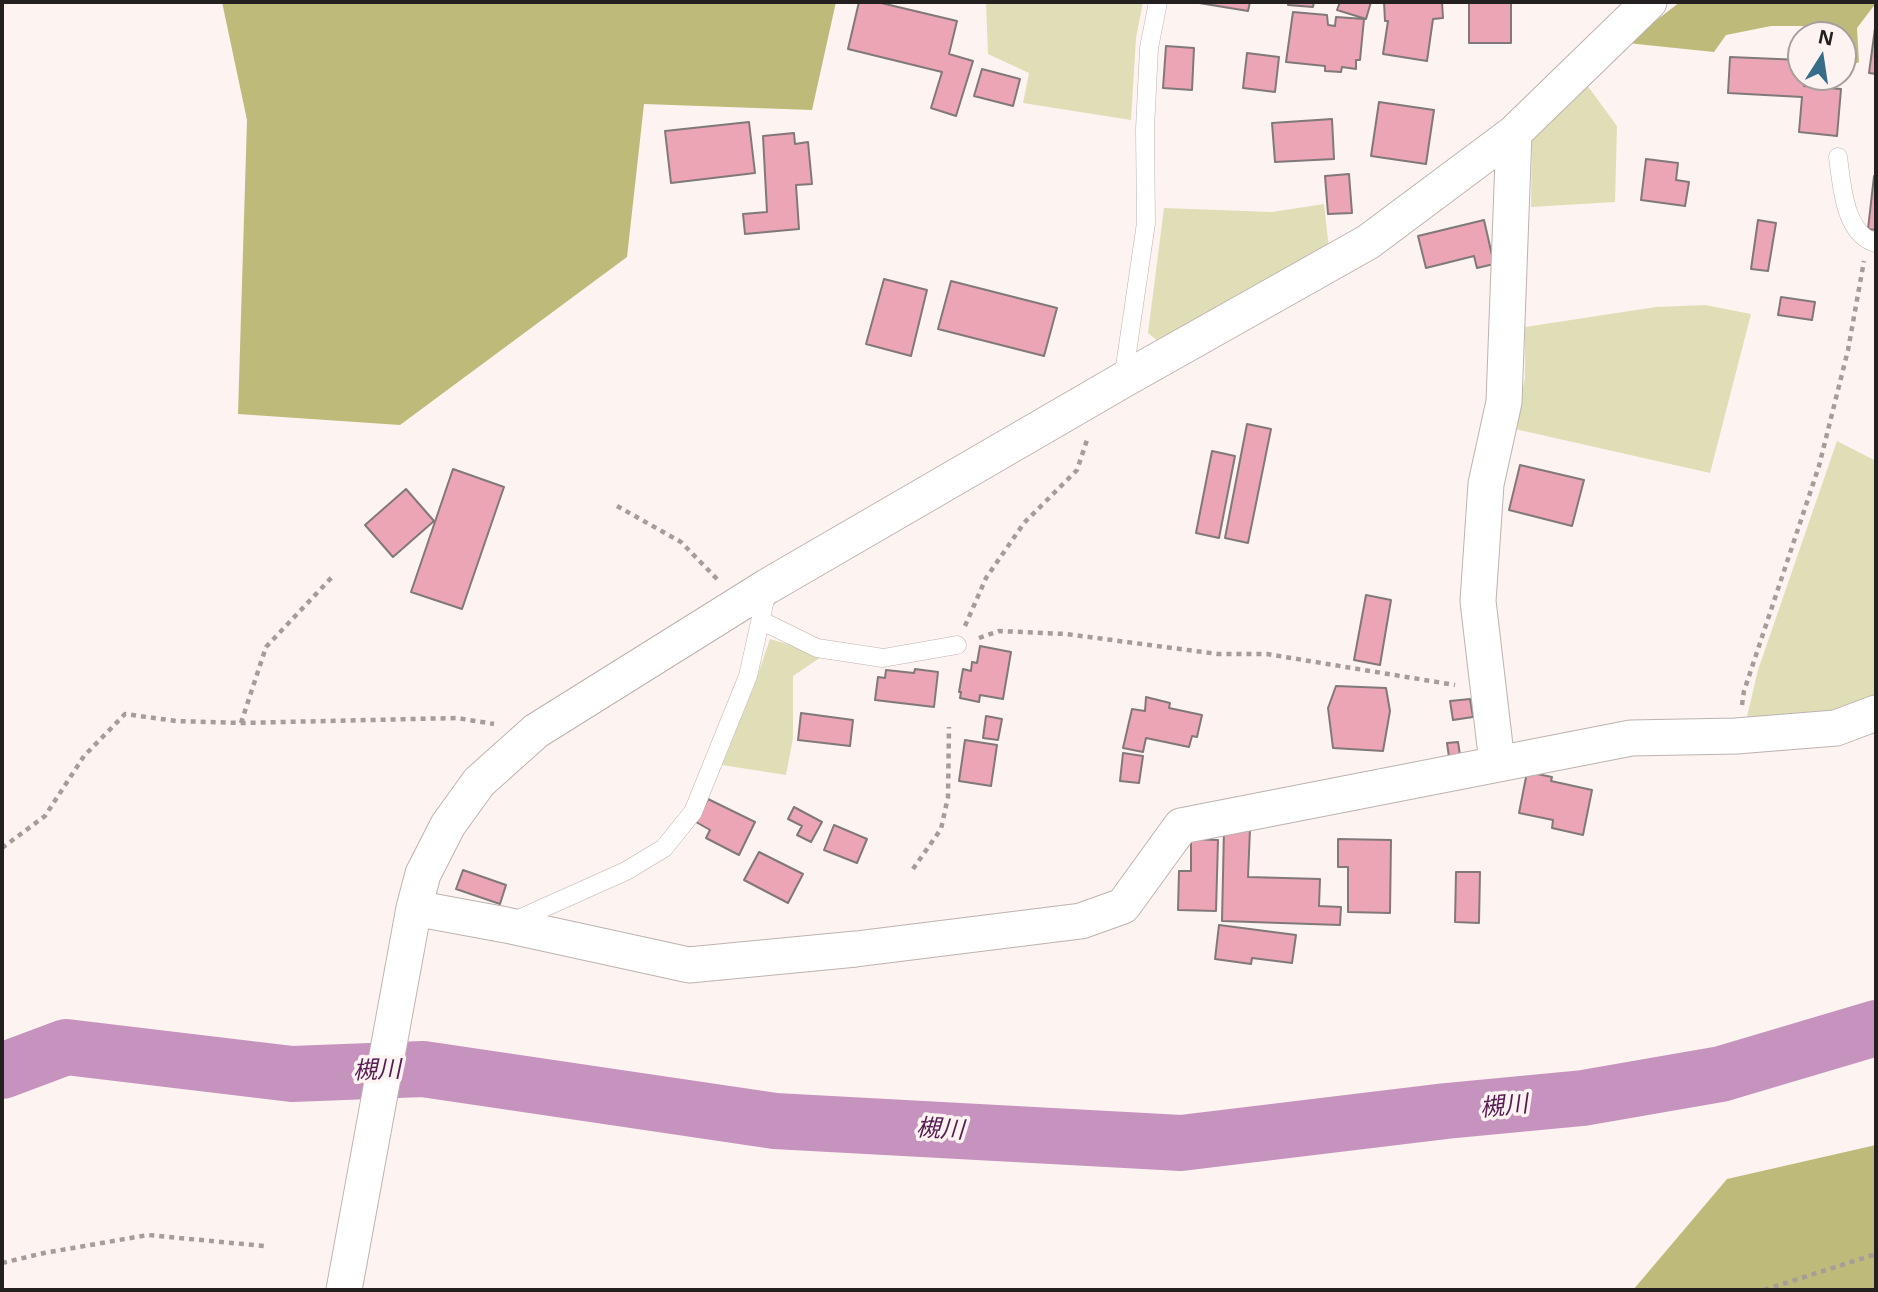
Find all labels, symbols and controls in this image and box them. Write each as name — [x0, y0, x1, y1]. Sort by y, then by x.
north arrow — [1787, 21, 1857, 91]
text: N — [1816, 23, 1836, 52]
water label: 槻川 — [353, 1056, 401, 1086]
water label: 槻川 — [1479, 1090, 1529, 1124]
water label: 槻川 — [915, 1114, 965, 1146]

